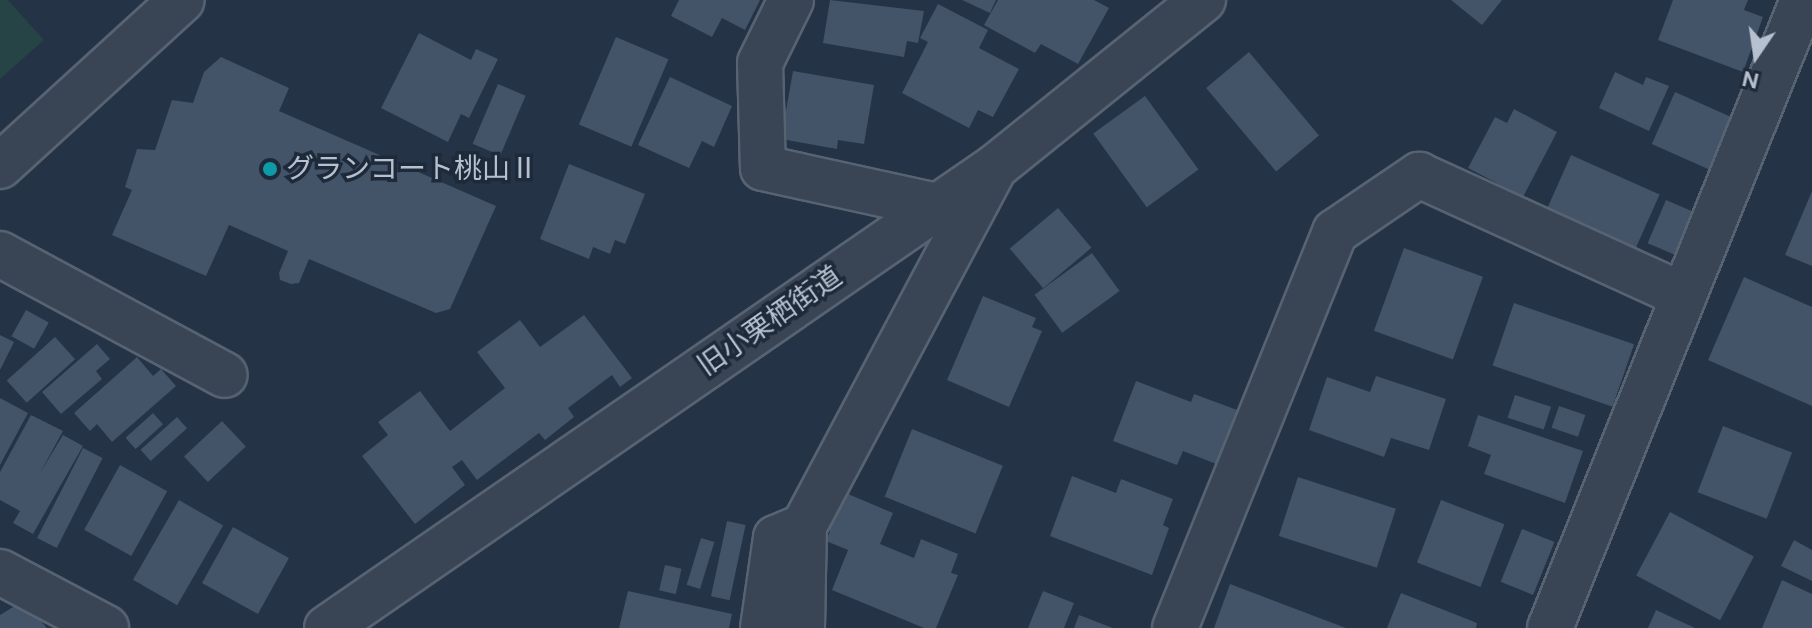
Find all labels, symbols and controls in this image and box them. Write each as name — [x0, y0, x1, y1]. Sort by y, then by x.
north arrow — [1716, 16, 1796, 96]
text: N — [1739, 64, 1762, 96]
place label: グランコート桃山Ⅱ — [286, 152, 538, 186]
marker: グランコート桃山Ⅱ — [261, 160, 279, 178]
street label: 旧小栗栖街道 — [692, 259, 848, 383]

